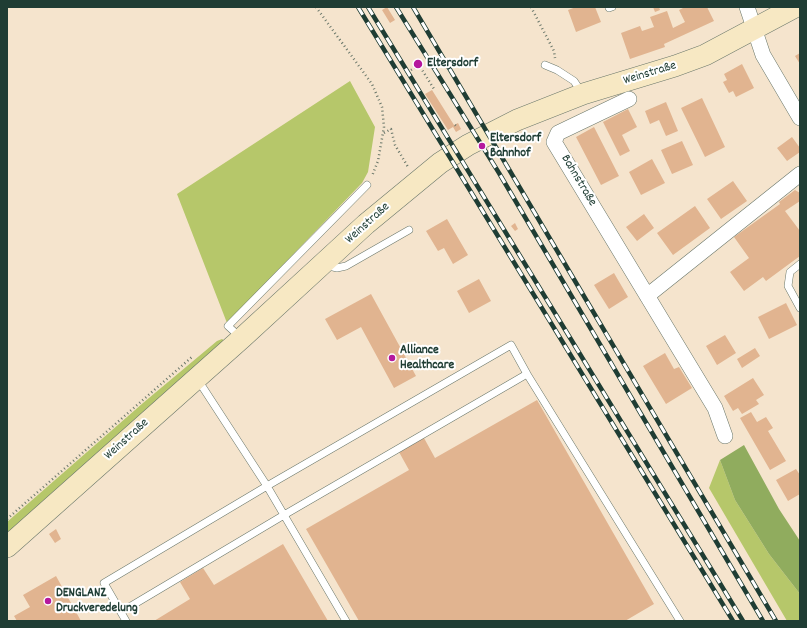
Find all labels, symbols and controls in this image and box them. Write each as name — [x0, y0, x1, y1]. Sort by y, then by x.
place label: Eltersdorf — [427, 56, 478, 72]
marker: Eltersdorf — [412, 58, 424, 70]
street label: Weinstraße — [622, 59, 678, 89]
place label: Eltersdorf Bahnhof — [490, 131, 541, 162]
marker: Eltersdorf Bahnhof — [477, 141, 487, 151]
street label: Bahnstraße — [557, 152, 599, 210]
street label: Weinstraße — [342, 200, 394, 248]
place label: Alliance Healthcare — [400, 343, 454, 374]
marker: Alliance Healthcare — [387, 353, 397, 363]
street label: Weinstraße — [101, 416, 153, 464]
place label: DENGLANZ Druckveredelung — [56, 586, 138, 617]
marker: DENGLANZ Druckveredelung — [43, 596, 53, 606]

